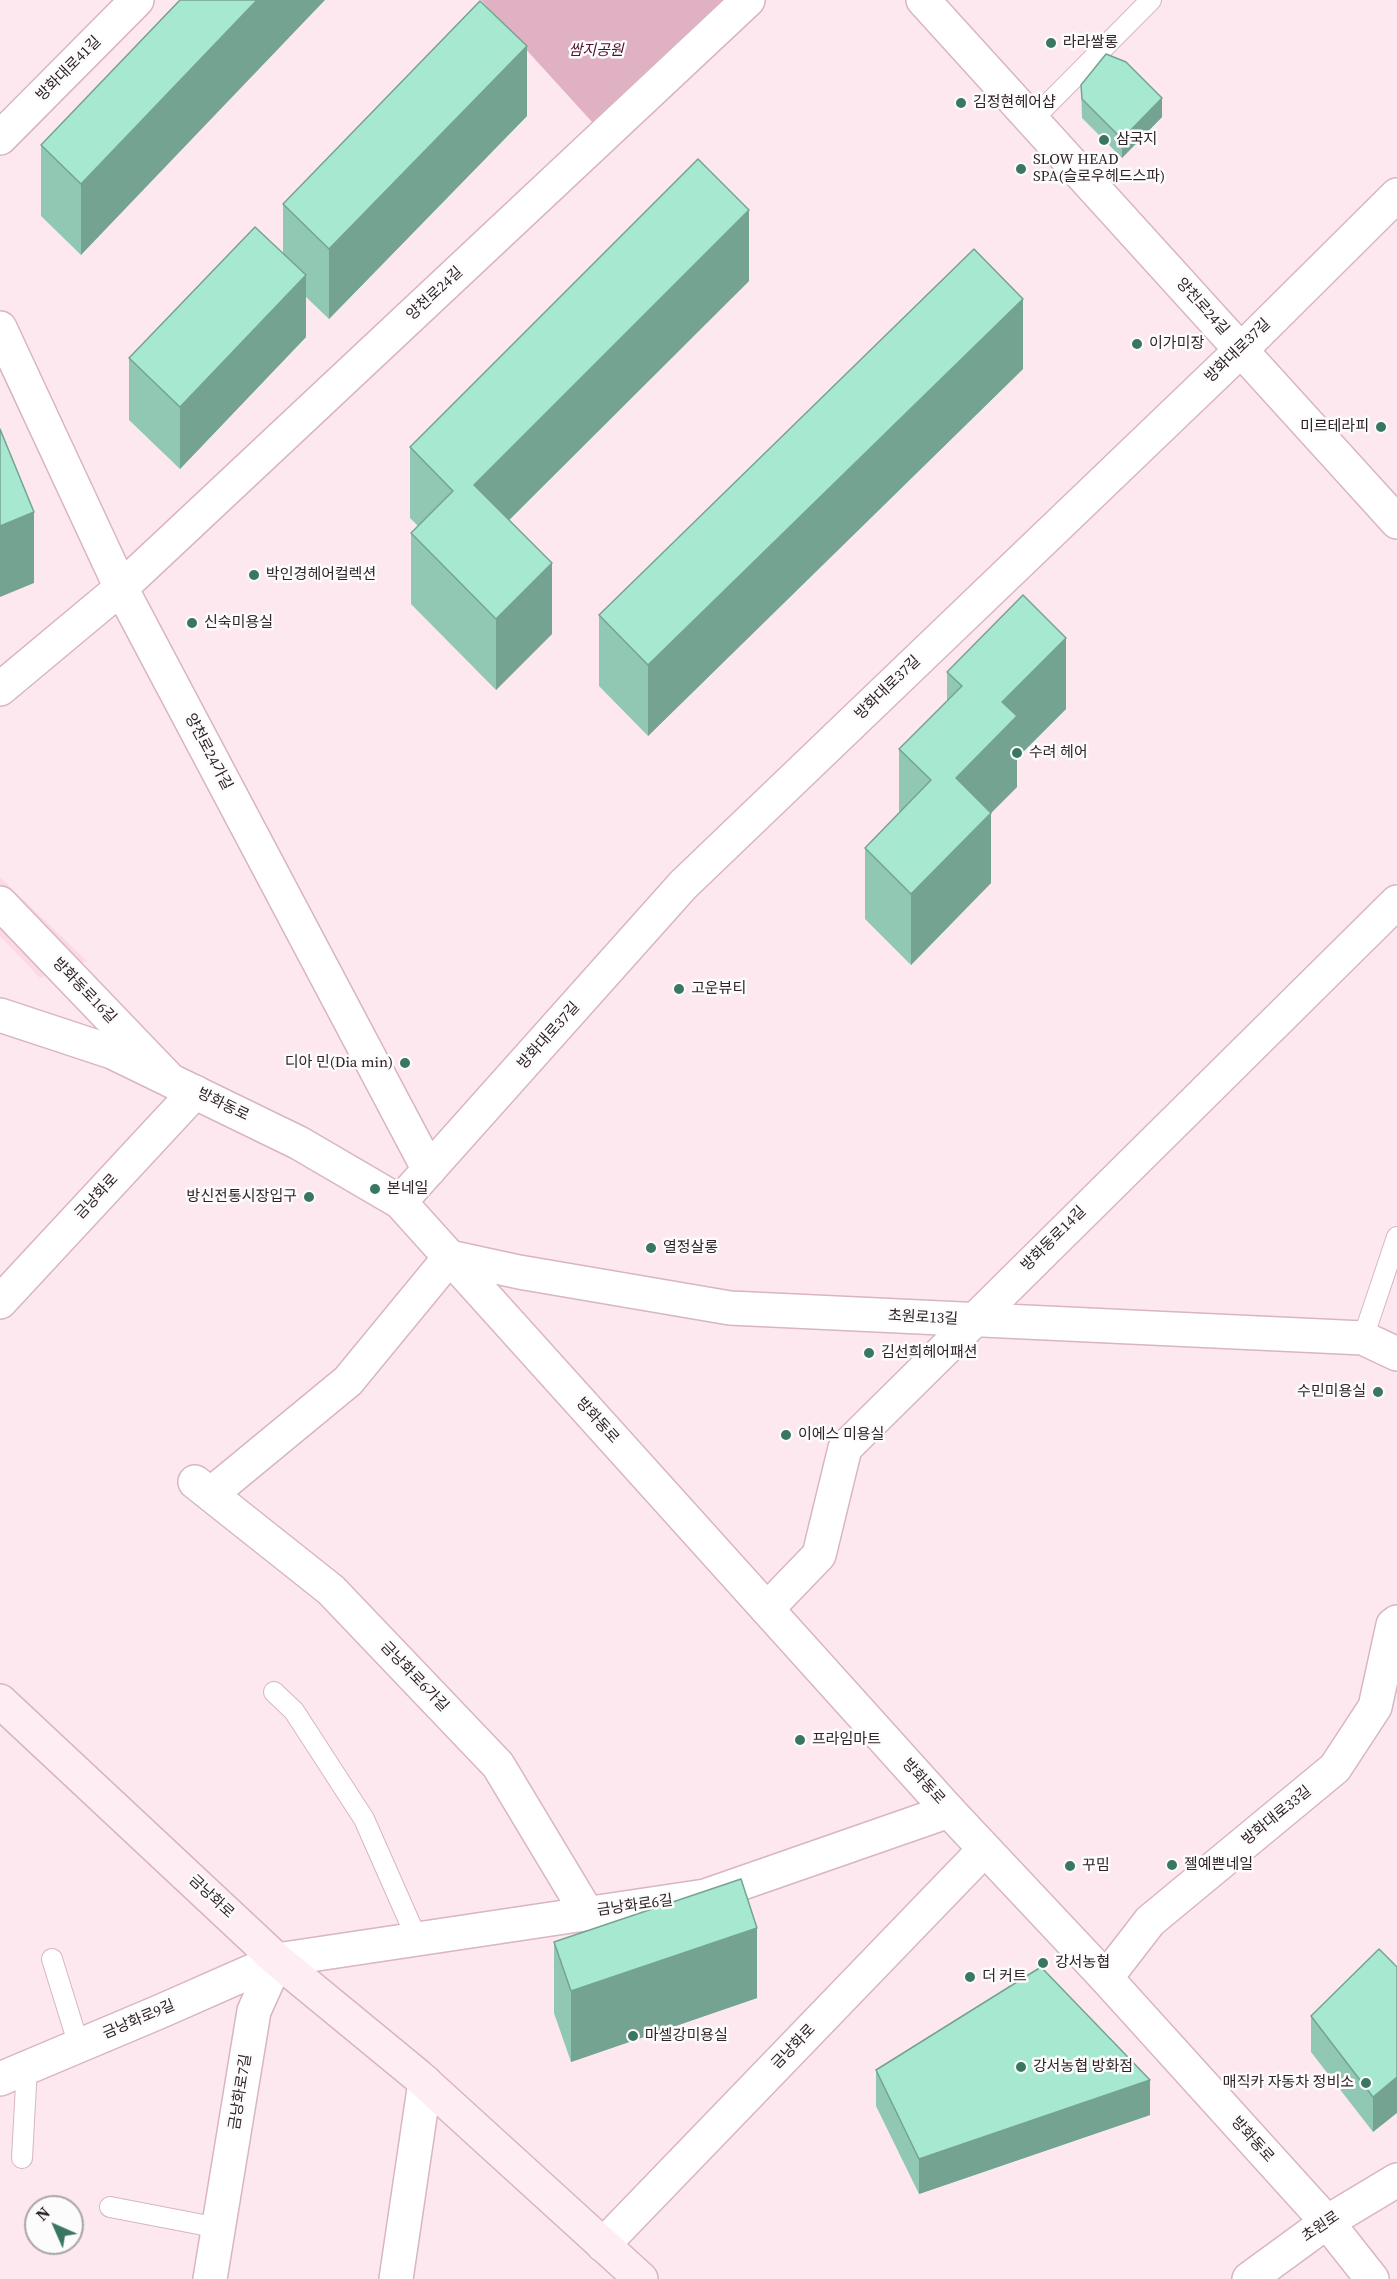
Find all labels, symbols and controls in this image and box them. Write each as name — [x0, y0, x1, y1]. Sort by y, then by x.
street label: 방화대로41길 — [33, 33, 105, 105]
place label: 라라쌀롱 — [1063, 34, 1118, 52]
marker: 라라쌀롱 — [1044, 36, 1058, 50]
park label: 쌈지공원 — [568, 42, 624, 60]
place label: 김정현헤어샵 — [973, 94, 1056, 112]
marker: 김정현헤어샵 — [954, 96, 968, 110]
place label: 삼국지 — [1116, 131, 1157, 149]
marker: 삼국지 — [1097, 133, 1111, 147]
place label: SLOW HEAD SPA(슬로우헤드스파) — [1033, 151, 1165, 186]
marker: SLOW HEAD SPA(슬로우헤드스파) — [1014, 162, 1028, 176]
street label: 양천로24길 — [403, 263, 467, 325]
street label: 양천로24길 — [1172, 275, 1232, 339]
street label: 방화대로37길 — [1202, 315, 1274, 387]
place label: 이가미장 — [1149, 335, 1204, 353]
marker: 이가미장 — [1130, 337, 1144, 351]
place label: 미르테라피 — [1300, 418, 1369, 436]
marker: 미르테라피 — [1374, 420, 1388, 434]
place label: 박인경헤어컬렉션 — [266, 566, 376, 584]
marker: 박인경헤어컬렉션 — [247, 568, 261, 582]
place label: 신숙미용실 — [204, 614, 273, 632]
marker: 신숙미용실 — [185, 616, 199, 630]
street label: 방화대로37길 — [852, 652, 924, 724]
street label: 양천로24가길 — [180, 711, 236, 793]
place label: 수려 헤어 — [1029, 744, 1088, 762]
marker: 수려 헤어 — [1010, 746, 1024, 760]
street label: 방화동로16길 — [48, 955, 120, 1027]
place label: 고운뷰티 — [691, 980, 746, 998]
marker: 고운뷰티 — [672, 982, 686, 996]
street label: 방화대로37길 — [514, 999, 584, 1073]
place label: 디아 민(Dia min) — [285, 1054, 393, 1072]
marker: 디아 민(Dia min) — [398, 1056, 412, 1070]
street label: 방화동로 — [194, 1085, 252, 1125]
street label: 금낭화로 — [72, 1171, 122, 1223]
place label: 본네일 — [387, 1180, 428, 1198]
marker: 본네일 — [368, 1182, 382, 1196]
place label: 방신전통시장입구 — [187, 1188, 297, 1206]
marker: 방신전통시장입구 — [302, 1190, 316, 1204]
street label: 방화동로14길 — [1018, 1203, 1090, 1275]
place label: 열정살롱 — [663, 1239, 718, 1257]
marker: 열정살롱 — [644, 1241, 658, 1255]
street label: 초원로13길 — [887, 1307, 959, 1329]
place label: 김선희헤어패션 — [881, 1344, 978, 1362]
marker: 김선희헤어패션 — [862, 1346, 876, 1360]
place label: 수민미용실 — [1297, 1383, 1366, 1401]
marker: 수민미용실 — [1371, 1385, 1385, 1399]
street label: 방화동로 — [572, 1394, 622, 1448]
place label: 이에스 미용실 — [798, 1426, 884, 1444]
marker: 이에스 미용실 — [779, 1428, 793, 1442]
street label: 금낭화로6가길 — [376, 1638, 452, 1716]
place label: 프라임마트 — [812, 1731, 881, 1749]
marker: 프라임마트 — [793, 1733, 807, 1747]
street label: 방화동로 — [898, 1755, 948, 1809]
street label: 방화대로33길 — [1239, 1783, 1315, 1849]
place label: 젤예쁜네일 — [1184, 1856, 1253, 1874]
place label: 꾸밈 — [1082, 1857, 1110, 1875]
marker: 젤예쁜네일 — [1165, 1858, 1179, 1872]
marker: 꾸밈 — [1063, 1859, 1077, 1873]
street label: 금낭화로 — [185, 1872, 237, 1922]
street label: 금낭화로6길 — [596, 1892, 674, 1920]
place label: 강서농협 — [1055, 1954, 1110, 1972]
marker: 강서농협 — [1036, 1956, 1050, 1970]
place label: 더 커트 — [982, 1968, 1027, 1986]
marker: 더 커트 — [963, 1970, 977, 1984]
street label: 금낭화로9길 — [100, 1997, 178, 2043]
street label: 금낭화로 — [768, 2021, 820, 2073]
place label: 마셀강미용실 — [645, 2027, 728, 2045]
marker: 마셀강미용실 — [626, 2029, 640, 2043]
street label: 금낭화로7길 — [226, 2053, 256, 2131]
place label: 강서농협 방화점 — [1033, 2058, 1133, 2076]
marker: 강서농협 방화점 — [1014, 2060, 1028, 2074]
place label: 매직카 자동차 정비소 — [1223, 2074, 1354, 2092]
marker: 매직카 자동차 정비소 — [1359, 2076, 1373, 2090]
street label: 방화동로 — [1227, 2113, 1277, 2167]
north arrow — [24, 2195, 84, 2255]
text: N — [31, 2202, 55, 2226]
street label: 초원로 — [1299, 2208, 1343, 2246]

